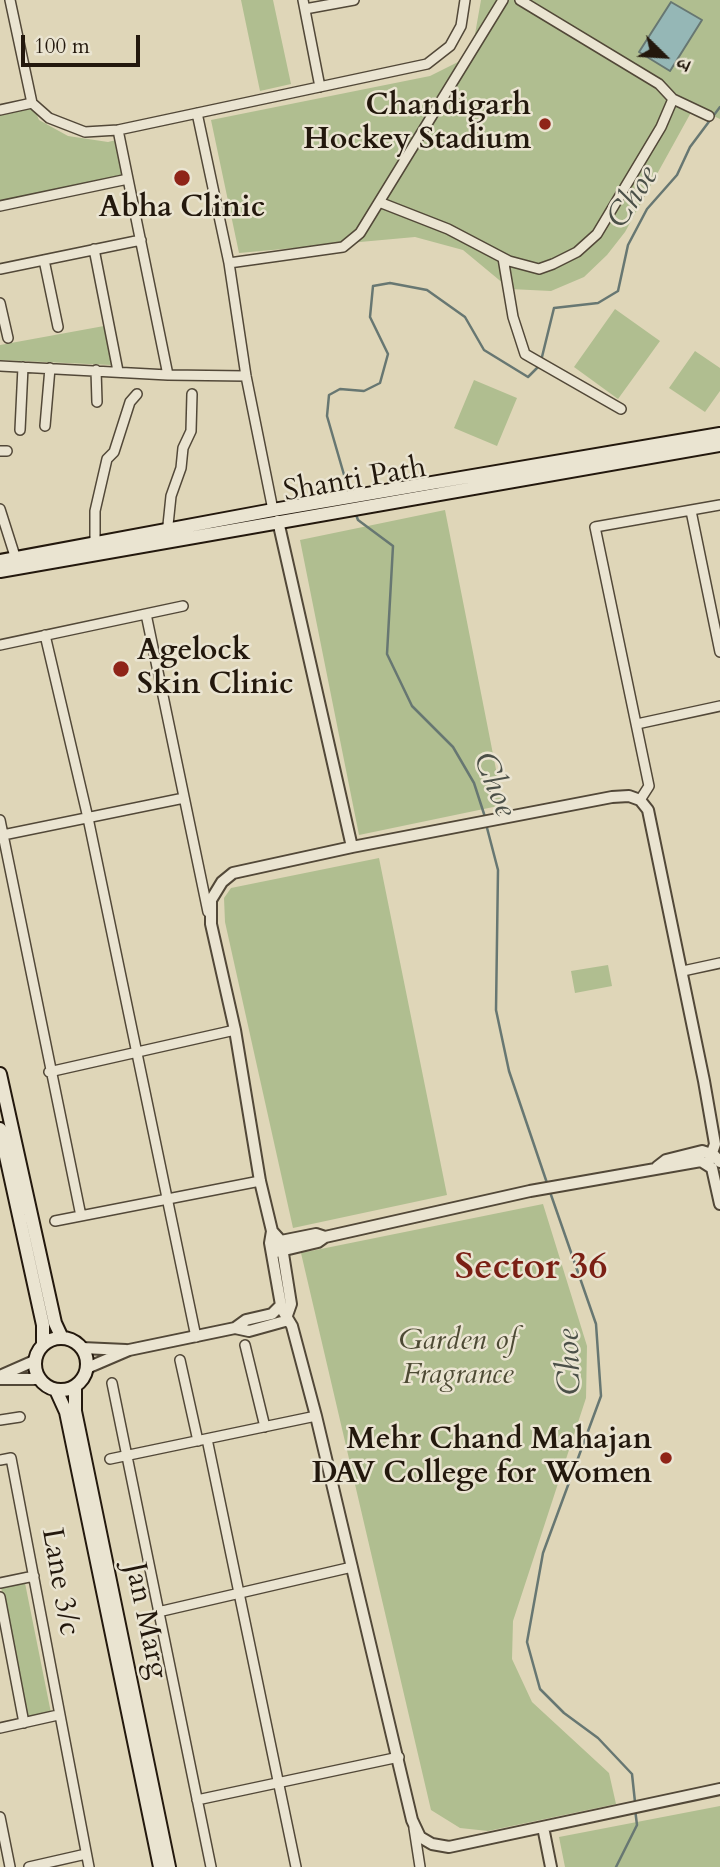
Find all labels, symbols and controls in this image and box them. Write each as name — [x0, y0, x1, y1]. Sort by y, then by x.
scale bar — [24, 21, 144, 65]
north arrow — [629, 21, 699, 91]
text: 100 m — [34, 32, 90, 61]
text: उ — [669, 55, 697, 74]
place label: Chandigarh Hockey Stadium — [303, 89, 531, 160]
marker: Chandigarh Hockey Stadium — [537, 116, 553, 132]
water label: Choe — [600, 160, 668, 236]
marker: Abha Clinic — [172, 168, 192, 188]
place label: Abha Clinic — [99, 191, 265, 227]
street label: Shanti Path — [281, 451, 429, 511]
place label: Agelock Skin Clinic — [137, 634, 293, 704]
marker: Agelock Skin Clinic — [111, 659, 131, 679]
water label: Choe — [463, 747, 523, 823]
district label: Sector 36 — [455, 1247, 607, 1291]
park label: Garden of Fragrance — [399, 1324, 517, 1394]
water label: Choe — [551, 1328, 591, 1396]
place label: Mehr Chand Mahajan DAV College for Women — [312, 1423, 652, 1494]
marker: Mehr Chand Mahajan DAV College for Women — [658, 1450, 674, 1466]
street label: Lane 3/c — [32, 1525, 86, 1639]
street label: Jan Marg — [115, 1560, 175, 1682]

